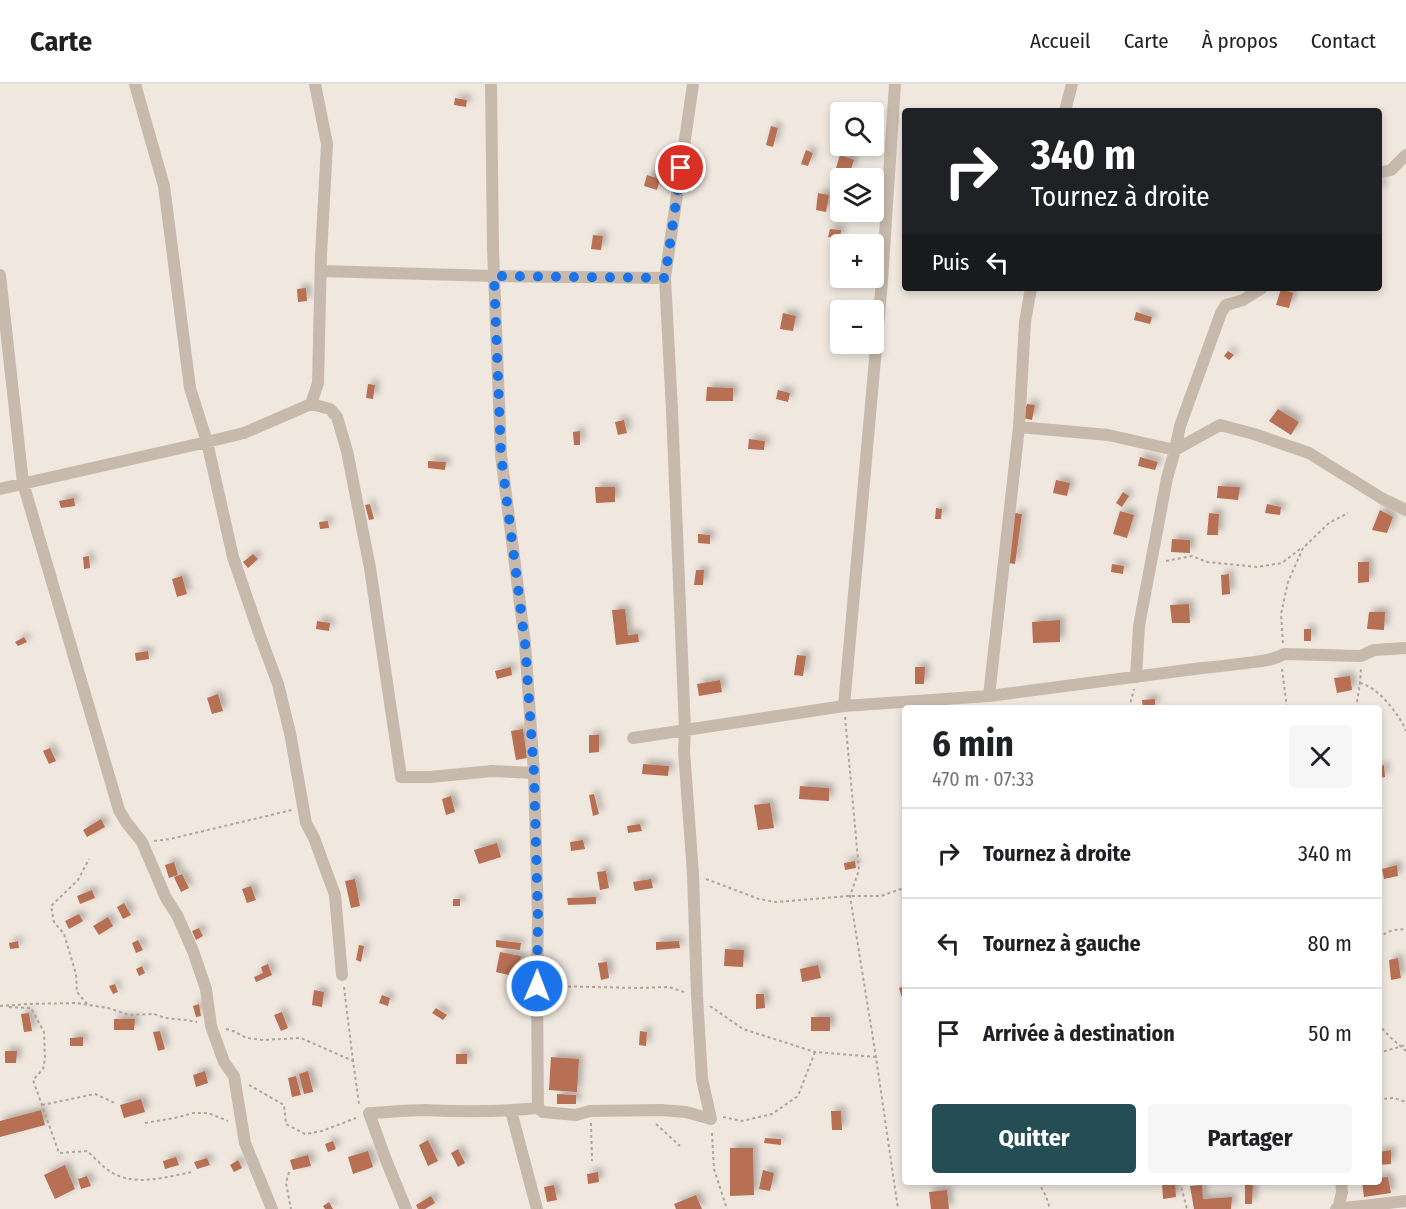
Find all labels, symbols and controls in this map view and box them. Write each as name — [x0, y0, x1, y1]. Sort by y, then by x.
text: Carte — [30, 25, 92, 58]
text: Accueil — [1030, 28, 1091, 54]
text: Carte — [1124, 28, 1169, 54]
text: À propos — [1202, 28, 1278, 54]
text: Contact — [1311, 28, 1376, 54]
map controls — [830, 102, 884, 354]
button: search — [830, 102, 884, 156]
text: 340 m — [1031, 130, 1136, 180]
icon: right — [932, 132, 1010, 210]
pin — [655, 142, 706, 193]
icon: arrive — [664, 151, 697, 184]
button: layers — [830, 168, 884, 222]
text: Tournez à droite — [1031, 181, 1210, 213]
button: + — [830, 234, 884, 288]
icon: left — [981, 246, 1014, 279]
text: Puis — [932, 249, 969, 276]
button: − — [830, 300, 884, 354]
text: 6 min — [932, 722, 1014, 766]
button: close — [1289, 725, 1352, 788]
text: 470 m · 07:33 — [932, 767, 1034, 791]
icon: right — [932, 837, 965, 870]
text: Tournez à droite — [983, 840, 1131, 867]
text: 340 m — [1298, 840, 1352, 867]
icon: left — [932, 927, 965, 960]
text: Tournez à gauche — [983, 930, 1141, 957]
text: 80 m — [1307, 930, 1352, 957]
position arrow — [505, 954, 569, 1018]
icon: arrive — [932, 1017, 965, 1050]
text: Arrivée à destination — [983, 1020, 1175, 1047]
text: 50 m — [1308, 1020, 1352, 1047]
button: Quitter — [932, 1104, 1136, 1173]
button: Partager — [1148, 1104, 1352, 1173]

